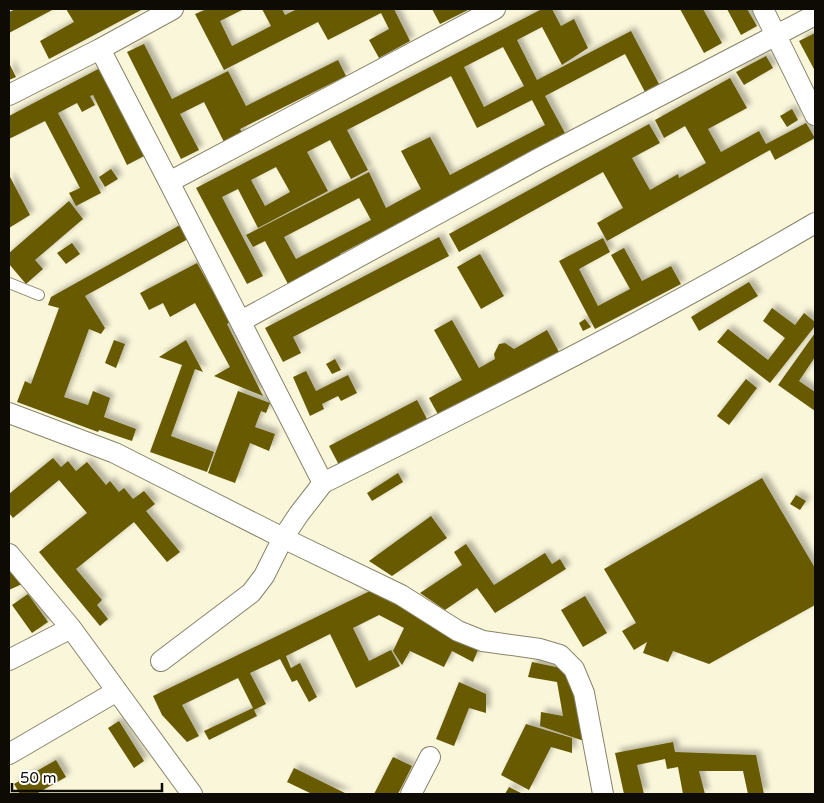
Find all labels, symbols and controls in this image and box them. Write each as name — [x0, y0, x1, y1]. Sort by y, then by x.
scale bar — [12, 760, 162, 792]
text: 50 m — [20, 769, 57, 787]

